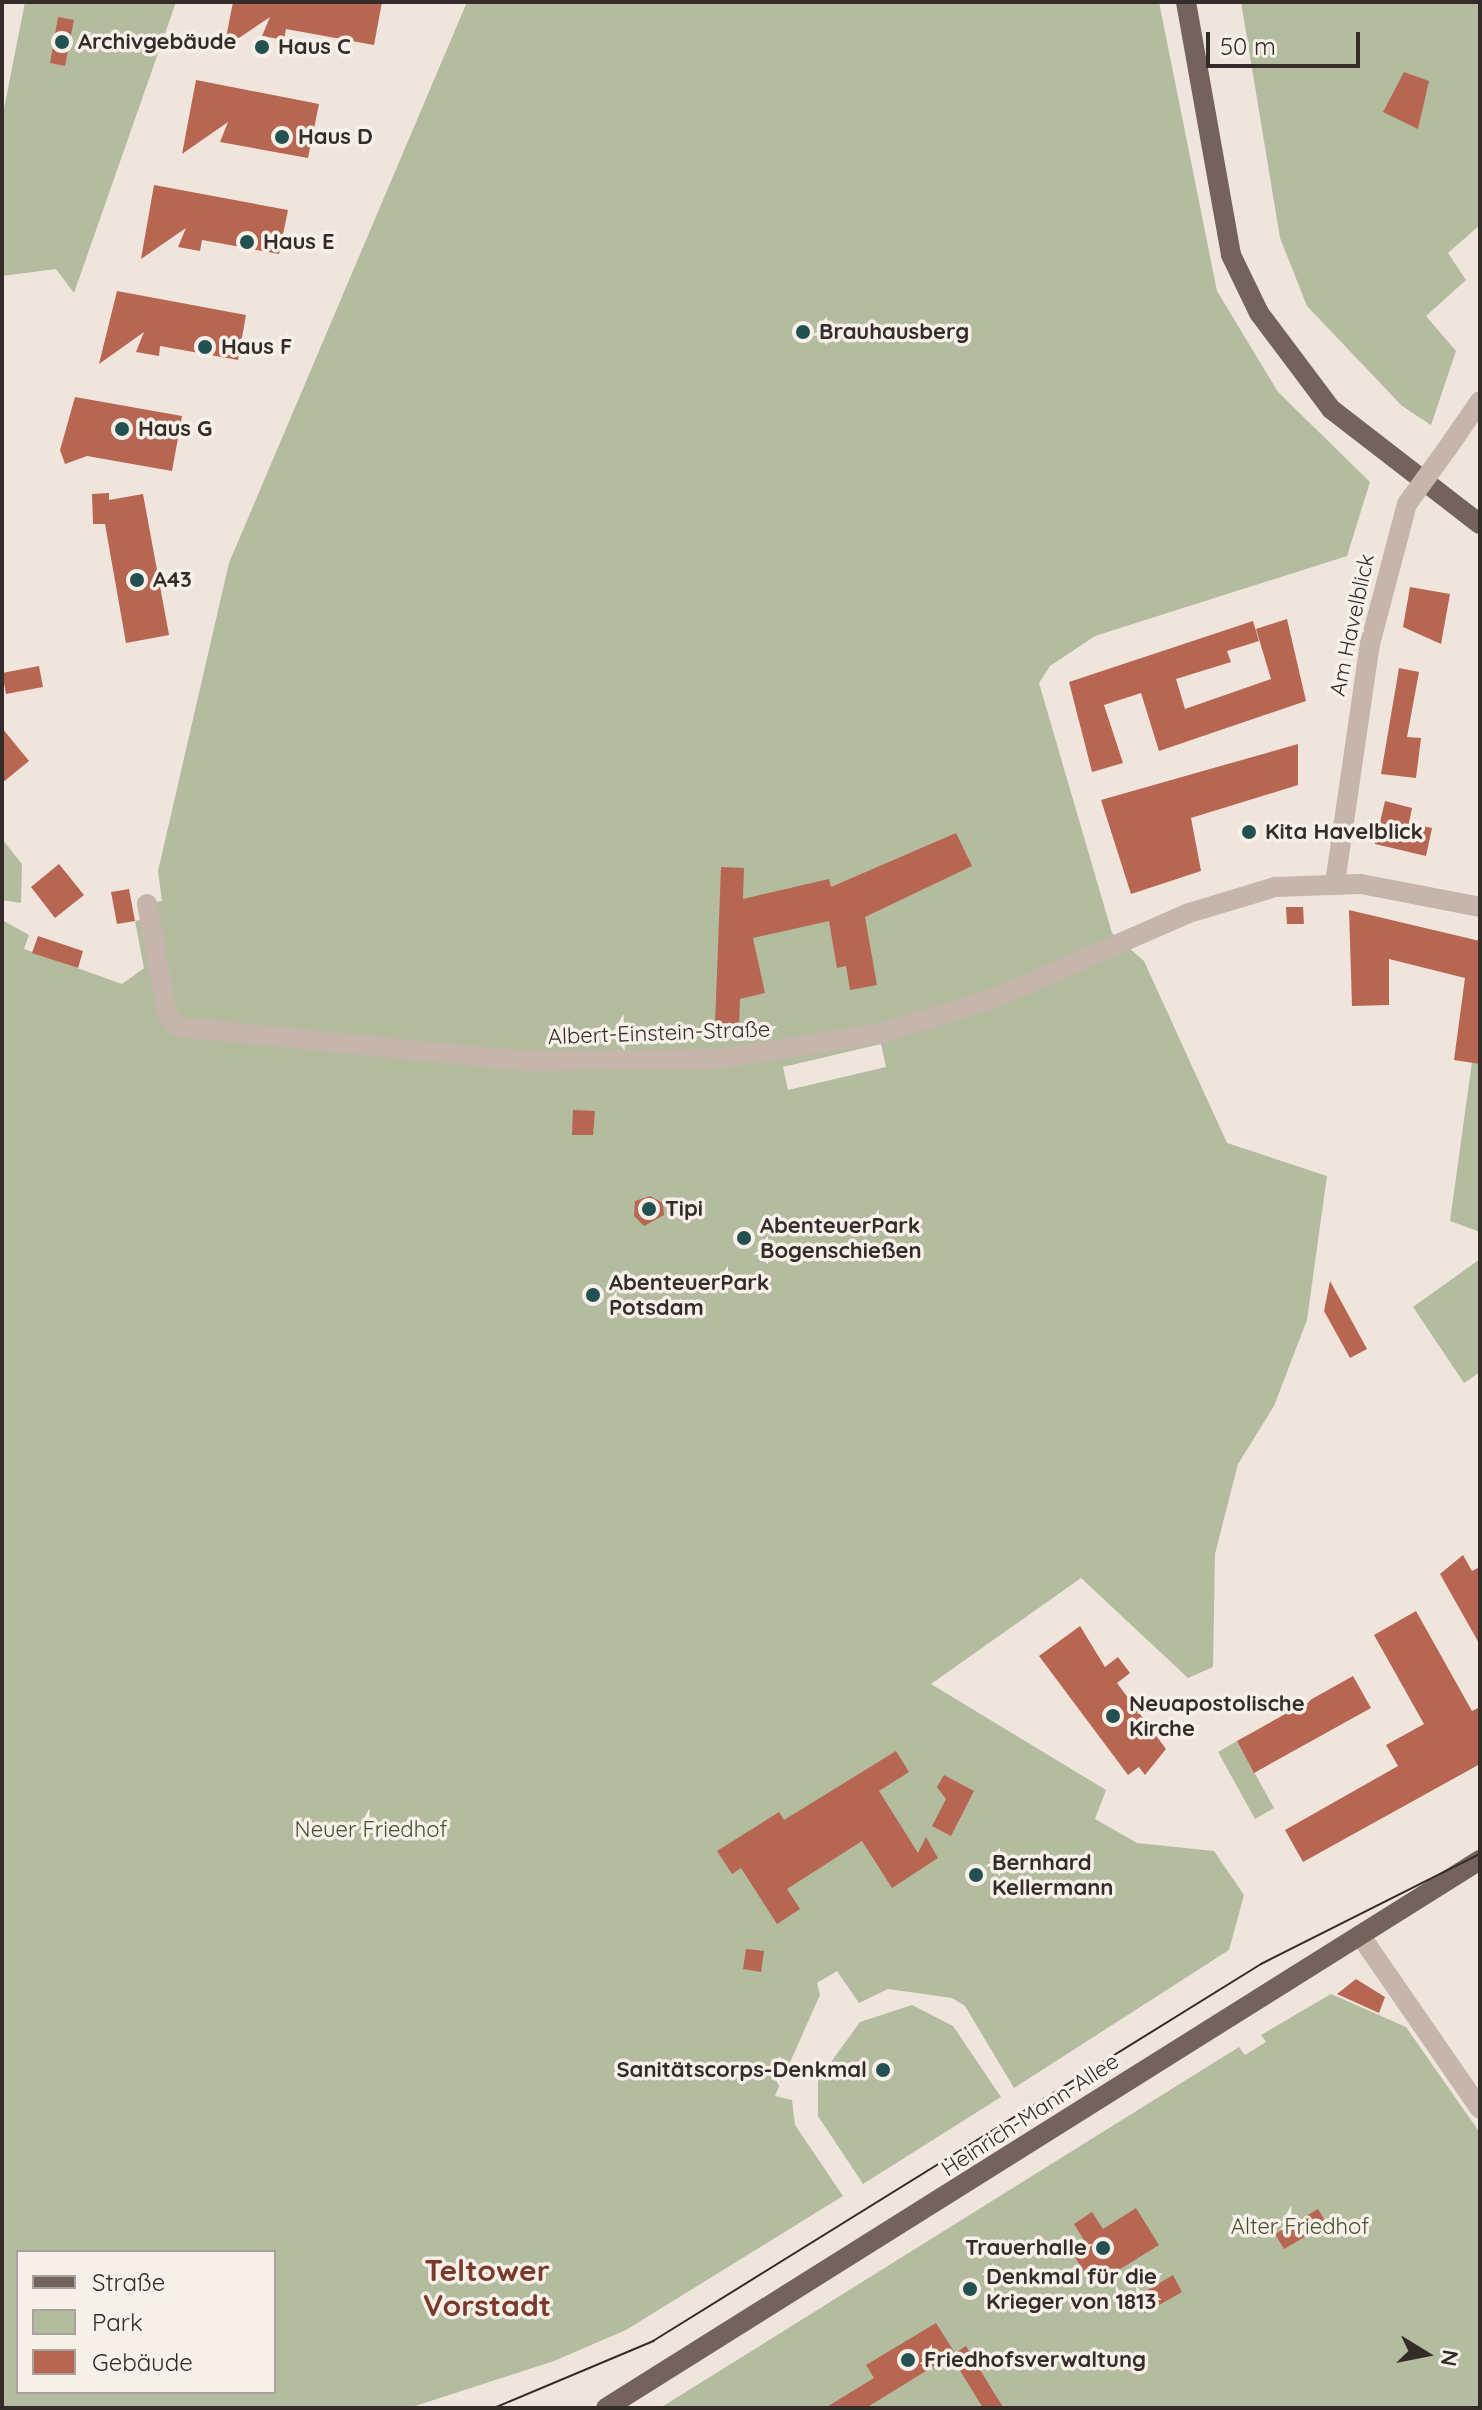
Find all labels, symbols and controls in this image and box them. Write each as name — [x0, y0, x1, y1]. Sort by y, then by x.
scale bar — [1210, 16, 1364, 66]
place label: Archivgebäude — [78, 29, 237, 55]
text: 50 m — [1220, 31, 1276, 61]
marker: Archivgebäude — [53, 33, 71, 51]
place label: Haus C — [278, 34, 351, 60]
marker: Haus C — [253, 38, 271, 56]
place label: Haus D — [298, 124, 373, 150]
marker: Haus D — [273, 128, 291, 146]
place label: Haus E — [263, 229, 335, 255]
marker: Haus E — [238, 233, 256, 251]
place label: Brauhausberg — [819, 319, 969, 345]
marker: Brauhausberg — [794, 323, 812, 341]
place label: Haus F — [221, 334, 292, 360]
marker: Haus F — [196, 338, 214, 356]
place label: Haus G — [138, 416, 212, 442]
marker: Haus G — [113, 420, 131, 438]
street label: Am Havelblick — [1324, 552, 1380, 698]
place label: A43 — [153, 567, 192, 593]
marker: A43 — [128, 571, 146, 589]
place label: Kita Havelblick — [1265, 819, 1423, 845]
marker: Kita Havelblick — [1240, 823, 1258, 841]
street label: Albert-Einstein-Straße — [547, 1016, 771, 1050]
place label: Tipi — [665, 1196, 703, 1222]
marker: Tipi — [640, 1200, 658, 1218]
place label: AbenteuerPark Bogenschießen — [760, 1212, 922, 1264]
marker: AbenteuerPark Bogenschießen — [735, 1229, 753, 1247]
place label: AbenteuerPark Potsdam — [609, 1269, 769, 1320]
marker: AbenteuerPark Potsdam — [584, 1286, 602, 1304]
place label: Neuapostolische Kirche — [1129, 1690, 1305, 1742]
marker: Neuapostolische Kirche — [1104, 1707, 1122, 1725]
park label: Neuer Friedhof — [295, 1817, 447, 1843]
place label: Bernhard Kellermann — [992, 1849, 1113, 1900]
marker: Bernhard Kellermann — [967, 1866, 985, 1884]
street label: Heinrich-Mann-Allee — [936, 2048, 1124, 2182]
place label: Sanitätscorps-Denkmal — [616, 2057, 867, 2083]
marker: Sanitätscorps-Denkmal — [874, 2061, 892, 2079]
park label: Alter Friedhof — [1231, 2214, 1369, 2240]
place label: Trauerhalle — [965, 2235, 1087, 2261]
marker: Trauerhalle — [1094, 2239, 1112, 2257]
legend — [16, 2250, 276, 2394]
district label: Teltower Vorstadt — [423, 2252, 551, 2322]
place label: Denkmal für die Krieger von 1813 — [986, 2263, 1157, 2314]
text: Straße — [92, 2267, 165, 2297]
marker: Denkmal für die Krieger von 1813 — [961, 2280, 979, 2298]
text: Park — [92, 2307, 143, 2337]
north arrow — [1386, 2314, 1466, 2394]
text: Gebäude — [92, 2347, 193, 2377]
place label: Friedhofsverwaltung — [924, 2347, 1146, 2373]
text: N — [1434, 2348, 1465, 2369]
marker: Friedhofsverwaltung — [899, 2351, 917, 2369]

